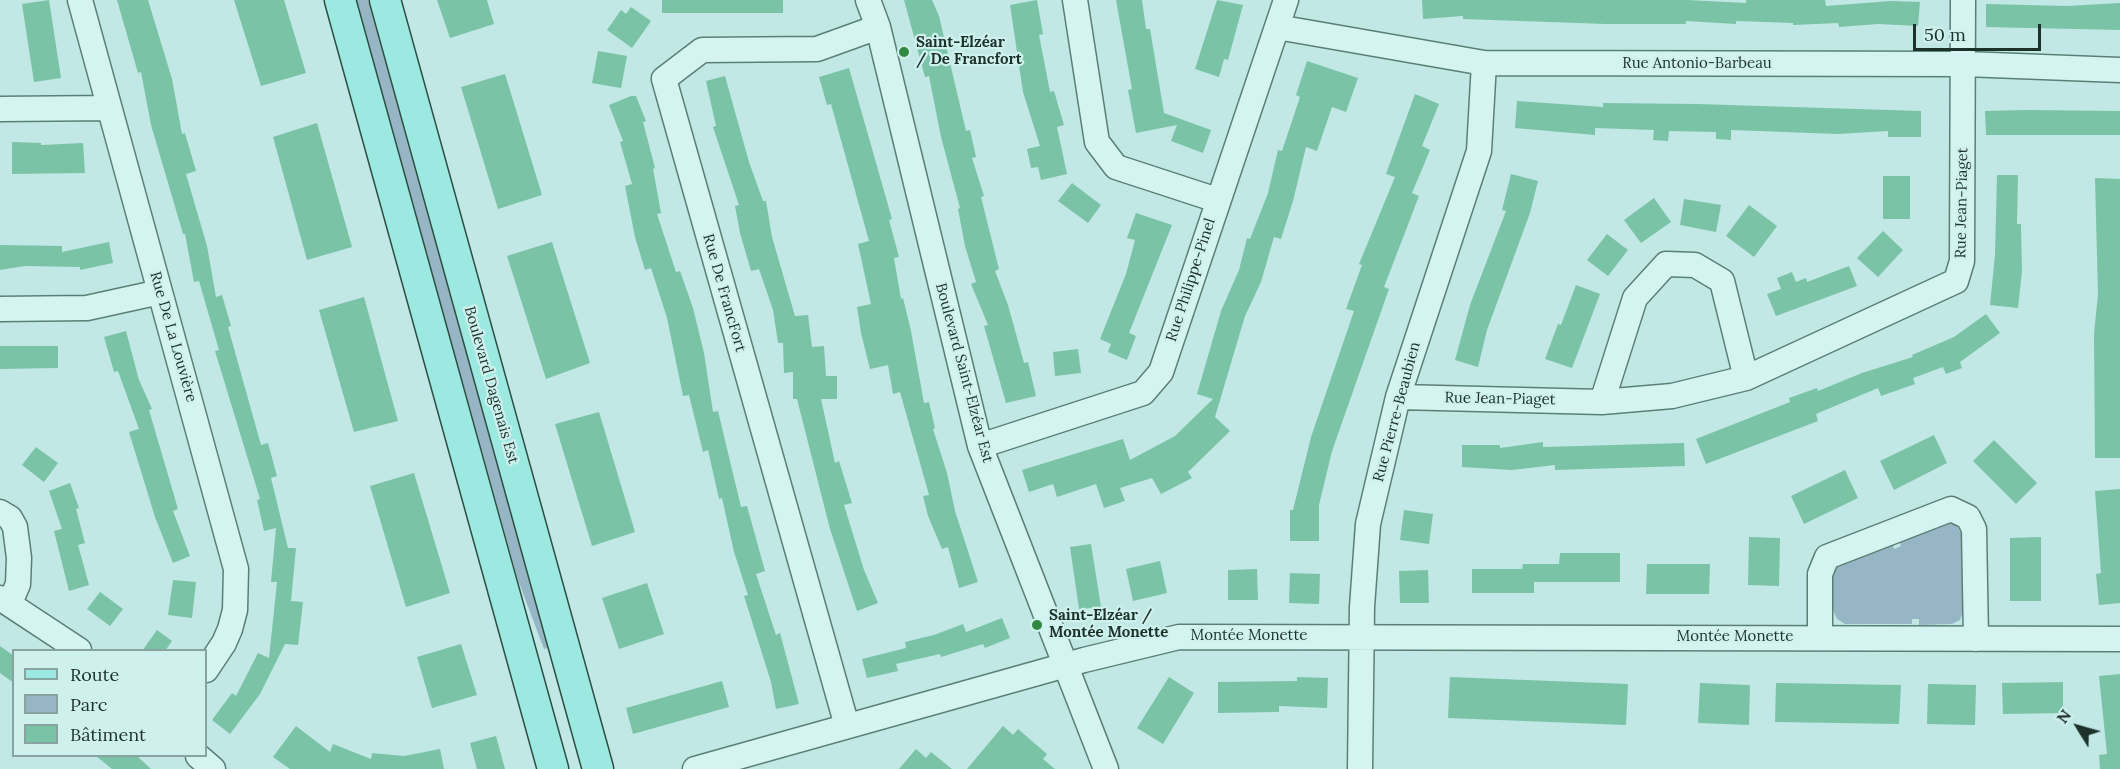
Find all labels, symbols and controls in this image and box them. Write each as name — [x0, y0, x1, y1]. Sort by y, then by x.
scale bar — [1916, 12, 2044, 50]
text: 50 m — [1924, 23, 1966, 46]
place label: Saint-Elzéar / De Francfort — [916, 34, 1022, 69]
marker: Saint-Elzéar / De Francfort — [897, 45, 911, 59]
street label: Rue Antonio-Barbeau — [1622, 55, 1772, 73]
street label: Rue Jean-Piaget — [1952, 147, 1972, 259]
street label: Rue Philippe-Pinel — [1163, 216, 1219, 344]
street label: Rue De FrancFort — [699, 232, 749, 354]
street label: Rue De La Louvière — [146, 270, 200, 404]
street label: Boulevard Saint-Elzéar Est — [931, 281, 997, 465]
street label: Boulevard Dagenais Est — [460, 304, 522, 466]
street label: Rue Pierre-Beaubien — [1370, 340, 1424, 484]
street label: Rue Jean-Piaget — [1444, 389, 1556, 409]
place label: Saint-Elzéar / Montée Monette — [1049, 607, 1168, 642]
marker: Saint-Elzéar / Montée Monette — [1030, 618, 1044, 632]
street label: Montée Monette — [1191, 627, 1307, 645]
street label: Montée Monette — [1677, 628, 1793, 646]
legend — [12, 649, 207, 757]
text: Route — [70, 663, 119, 686]
text: Parc — [70, 693, 107, 716]
north arrow — [2048, 697, 2108, 757]
text: N — [2052, 705, 2075, 727]
text: Bâtiment — [70, 723, 146, 746]

